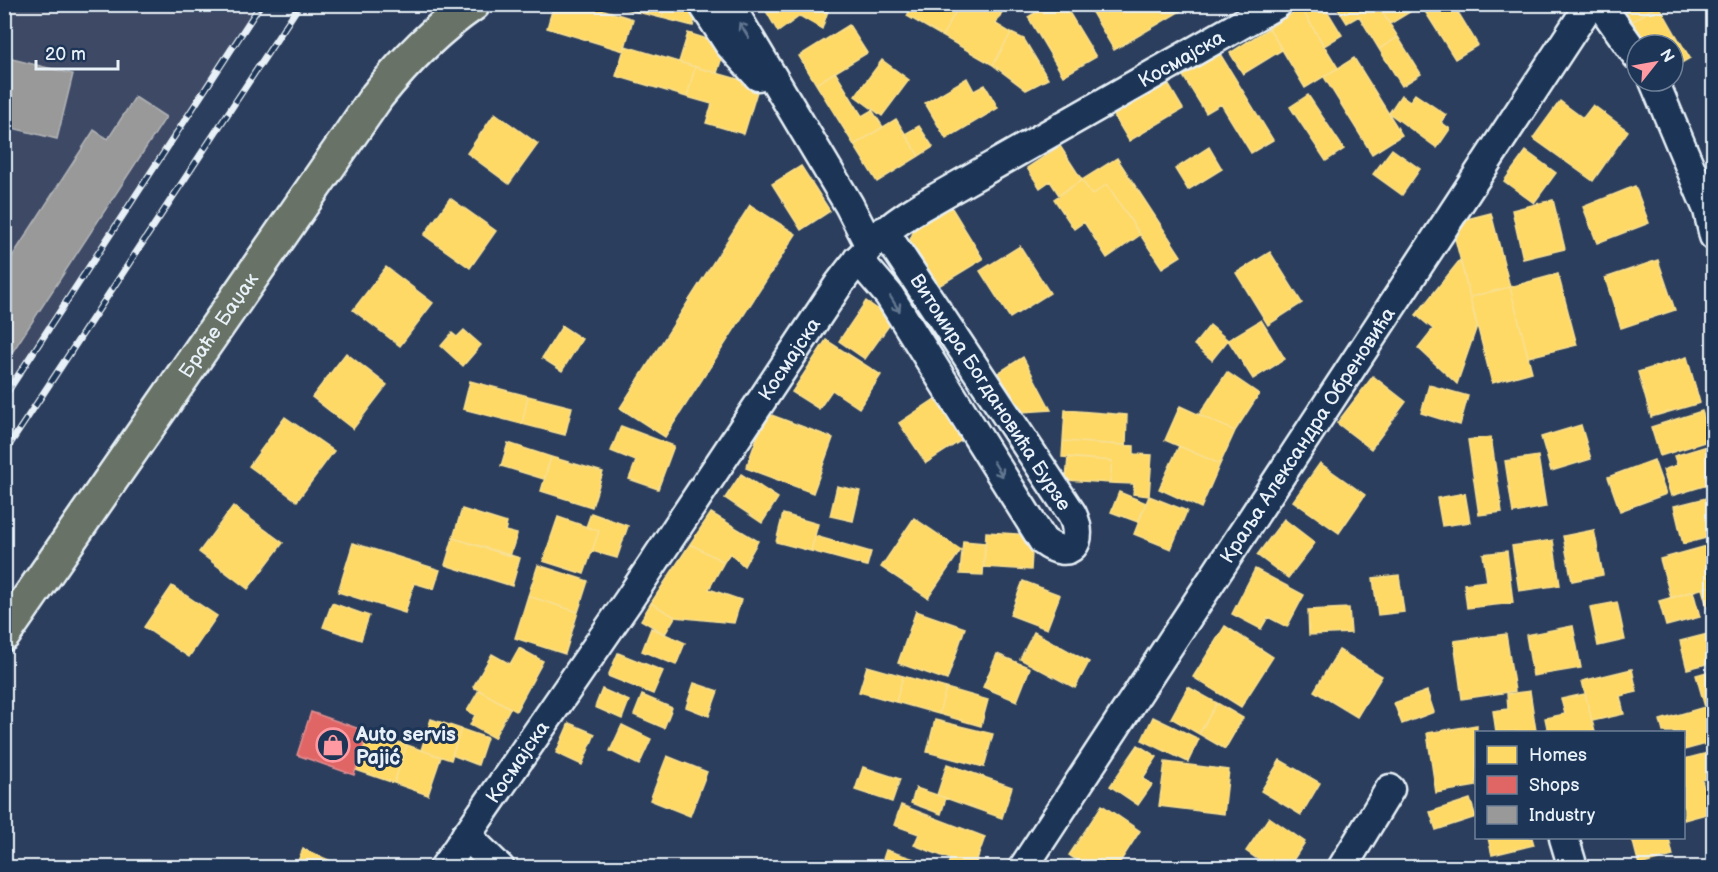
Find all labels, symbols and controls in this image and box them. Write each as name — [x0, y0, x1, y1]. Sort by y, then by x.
one-way arrow — [738, 22, 750, 39]
street label: Космајска — [1134, 25, 1229, 93]
scale bar — [36, 33, 118, 71]
north arrow — [1625, 33, 1685, 93]
text: 20 m — [45, 44, 86, 65]
text: N — [1655, 46, 1678, 66]
street label: Браће Баџак — [174, 268, 264, 383]
street label: Витомира Богдановића Бурзе — [904, 270, 1076, 515]
one-way arrow — [889, 295, 901, 312]
street label: Краља Александра Обреновића — [1215, 303, 1401, 568]
street label: Космајска — [754, 313, 826, 406]
one-way arrow — [993, 460, 1005, 477]
street label: Космајска — [481, 716, 555, 808]
place label: Auto servis Pajić — [355, 723, 456, 770]
shop icon: Auto servis Pajić — [315, 727, 351, 763]
legend — [1475, 731, 1685, 839]
text: Homes — [1529, 745, 1587, 766]
text: Shops — [1529, 775, 1580, 796]
text: Industry — [1529, 805, 1596, 826]

